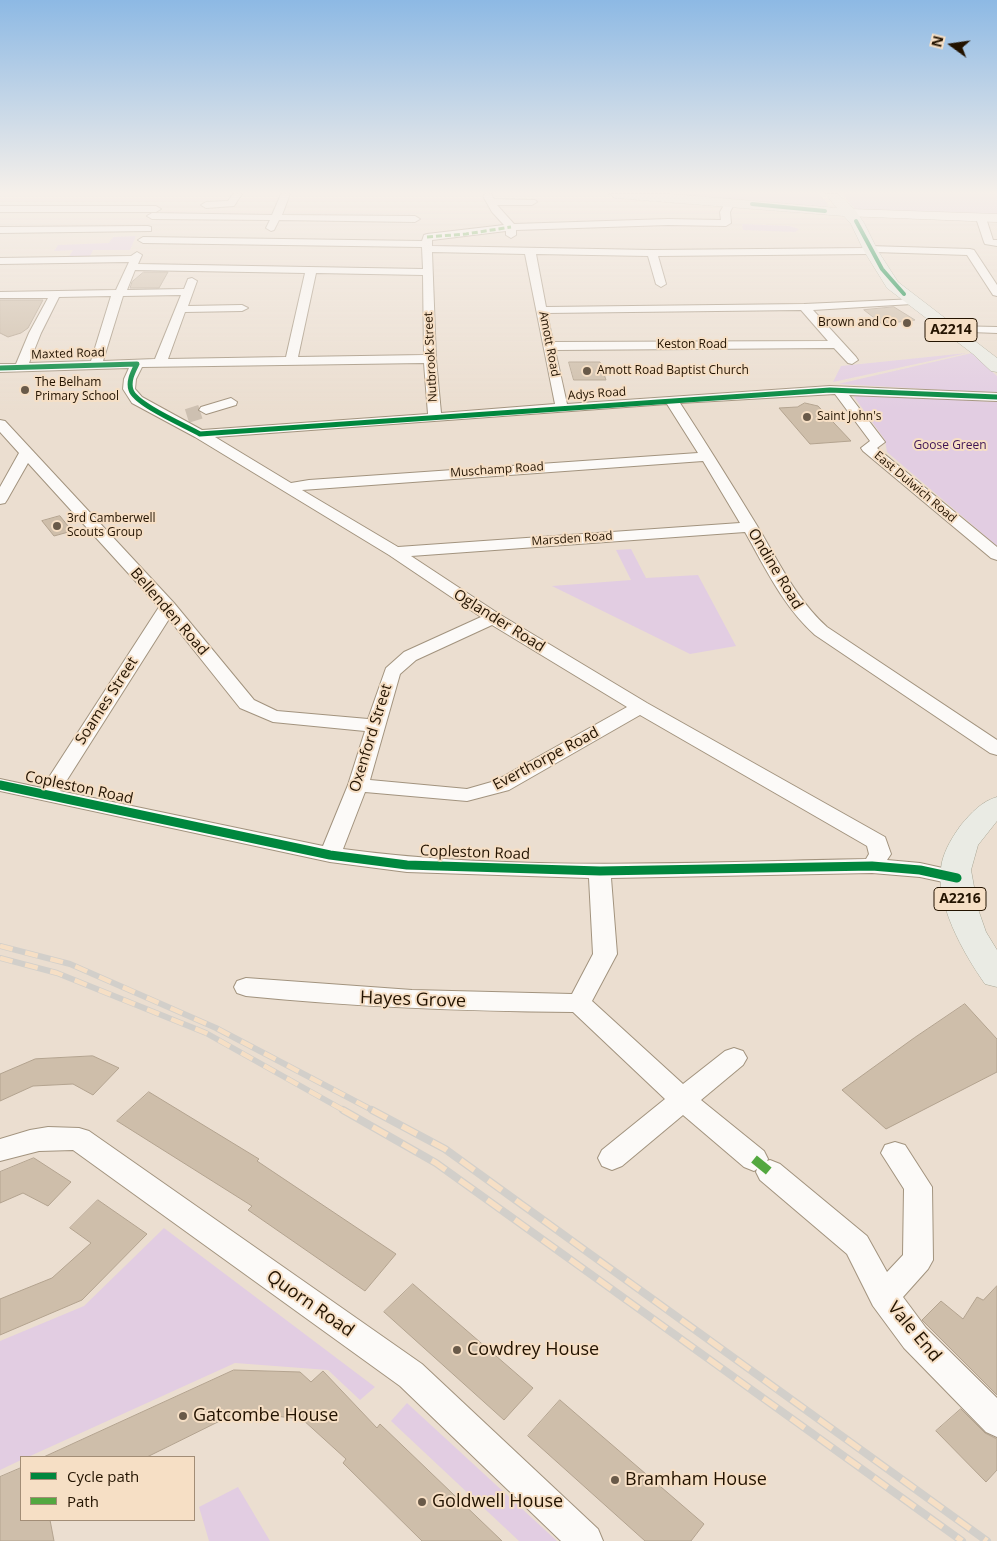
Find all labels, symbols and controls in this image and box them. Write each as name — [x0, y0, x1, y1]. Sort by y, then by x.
north arrow — [927, 20, 977, 70]
text: N — [926, 33, 948, 49]
street label: Amott Road — [536, 310, 562, 378]
street label: Nutbrook Street — [421, 312, 441, 402]
place label: Brown and Co — [818, 316, 897, 330]
marker: Brown and Co — [901, 317, 913, 329]
road number: A2214 — [925, 318, 977, 342]
street label: Keston Road — [657, 338, 727, 352]
street label: Maxted Road — [31, 346, 105, 362]
place label: Amott Road Baptist Church — [597, 364, 749, 378]
marker: Amott Road Baptist Church — [581, 365, 593, 377]
place label: The Belham Primary School — [35, 376, 119, 404]
marker: The Belham Primary School — [19, 384, 31, 396]
street label: Adys Road — [567, 385, 627, 403]
place label: Saint John's — [817, 410, 882, 424]
marker: Saint John's — [801, 411, 813, 423]
park label: Goose Green — [913, 439, 987, 453]
street label: East Dulwich Road — [871, 448, 959, 526]
street label: Muschamp Road — [450, 460, 544, 480]
place label: 3rd Camberwell Scouts Group — [67, 512, 156, 540]
marker: 3rd Camberwell Scouts Group — [51, 520, 63, 532]
street label: Ondine Road — [744, 525, 806, 613]
street label: Marsden Road — [531, 529, 613, 549]
street label: Bellenden Road — [126, 565, 212, 659]
street label: Oglander Road — [450, 586, 548, 656]
street label: Soames Street — [72, 654, 142, 748]
street label: Oxenford Street — [346, 682, 396, 794]
street label: Everthorpe Road — [490, 724, 602, 794]
street label: Copleston Road — [23, 768, 135, 808]
street label: Copleston Road — [420, 842, 530, 864]
road number: A2216 — [934, 888, 986, 911]
street label: Hayes Grove — [360, 987, 466, 1013]
street label: Quorn Road — [262, 1266, 358, 1342]
street label: Vale End — [883, 1297, 945, 1367]
place label: Cowdrey House — [467, 1339, 599, 1361]
marker: Cowdrey House — [451, 1344, 463, 1356]
place label: Gatcombe House — [193, 1405, 338, 1427]
marker: Gatcombe House — [177, 1410, 189, 1422]
legend — [20, 1456, 195, 1521]
text: Cycle path — [67, 1466, 139, 1486]
place label: Bramham House — [625, 1469, 767, 1491]
marker: Bramham House — [609, 1474, 621, 1486]
text: Path — [67, 1491, 99, 1511]
place label: Goldwell House — [432, 1491, 563, 1513]
marker: Goldwell House — [416, 1496, 428, 1508]

